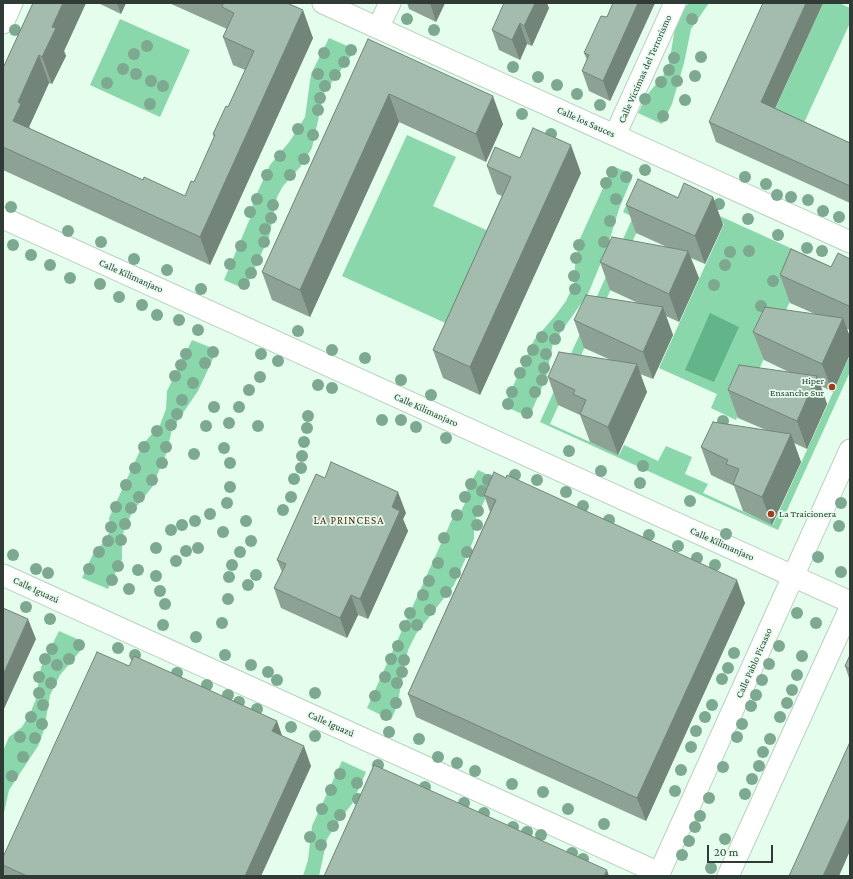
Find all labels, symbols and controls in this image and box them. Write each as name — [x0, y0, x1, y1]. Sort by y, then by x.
street label: Calle Víctimas del Terrorismo — [616, 13, 674, 125]
street label: Calle los Sauces — [555, 104, 617, 140]
street label: Calle Kilimanjaro — [97, 256, 165, 296]
place label: Hiper Ensanche Sur — [770, 375, 824, 398]
marker: Hiper Ensanche Sur — [827, 382, 837, 392]
street label: Calle Kilimanjaro — [392, 390, 460, 430]
place label: La Traicionera — [779, 508, 836, 520]
marker: La Traicionera — [766, 509, 776, 519]
district label: LA PRINCESA — [314, 514, 384, 528]
street label: Calle Kilimanjaro — [688, 524, 756, 564]
street label: Calle Iguazú — [11, 574, 61, 606]
street label: Calle Pablo Picasso — [733, 626, 775, 700]
street label: Calle Iguazú — [306, 708, 356, 740]
scale bar — [709, 837, 775, 863]
text: 20 m — [714, 845, 738, 859]

